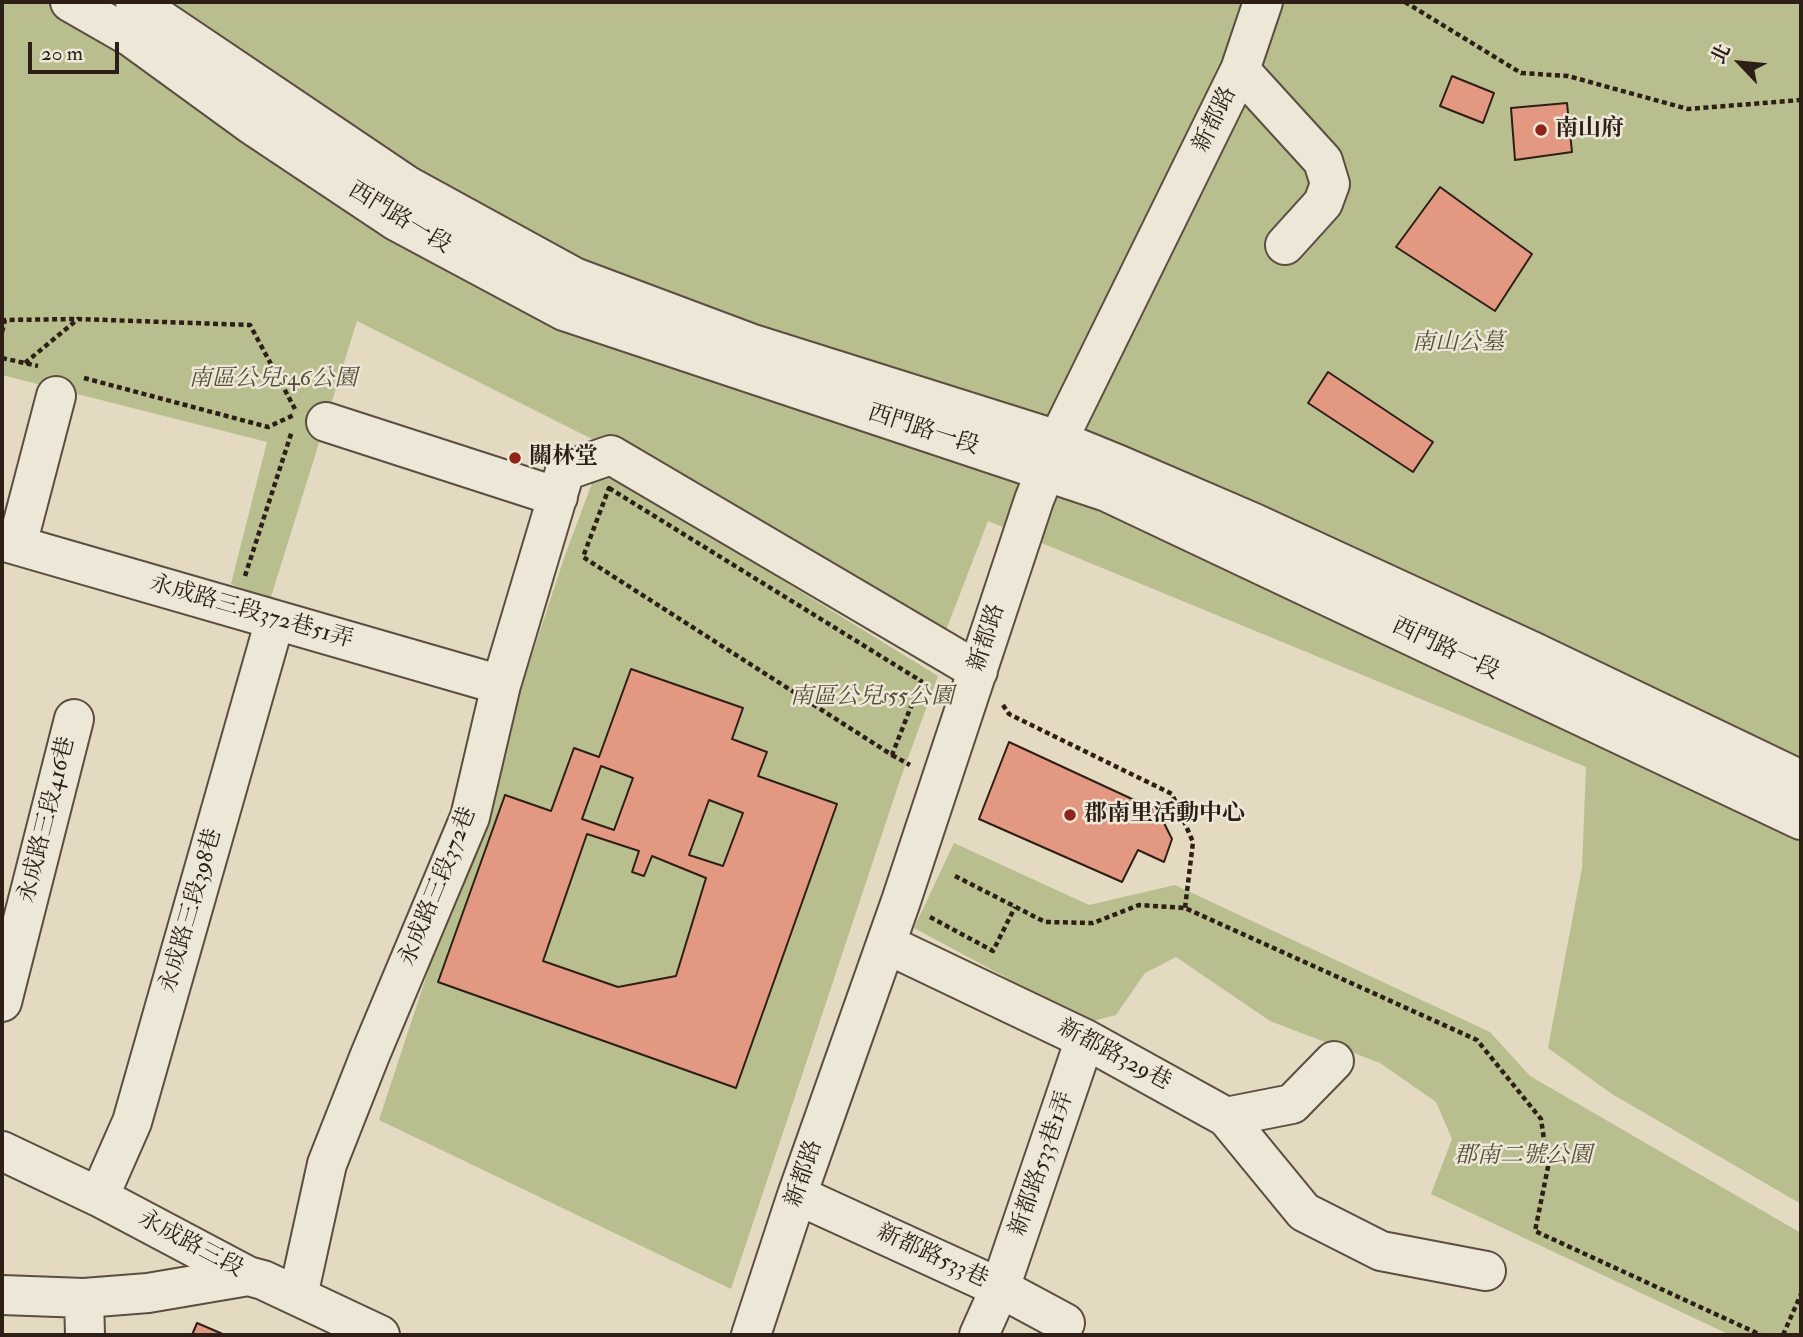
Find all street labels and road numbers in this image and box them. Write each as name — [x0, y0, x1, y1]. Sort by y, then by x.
street label: 新都路 — [1188, 83, 1244, 157]
street label: 西門路一段 — [343, 178, 455, 260]
street label: 西門路一段 — [864, 400, 982, 462]
street label: 永成路三段372巷51弄 — [146, 571, 356, 655]
street label: 新都路 — [964, 601, 1012, 675]
street label: 西門路一段 — [1387, 613, 1503, 687]
street label: 永成路三段416巷 — [14, 734, 82, 906]
street label: 永成路三段372巷 — [395, 803, 483, 971]
street label: 永成路三段398巷 — [155, 826, 229, 996]
street label: 新都路329巷 — [1053, 1015, 1175, 1097]
street label: 新都路533巷1弄 — [1005, 1088, 1081, 1240]
street label: 新都路 — [781, 1137, 829, 1211]
street label: 永成路三段 — [133, 1206, 247, 1284]
street label: 新都路533巷 — [872, 1219, 992, 1295]

